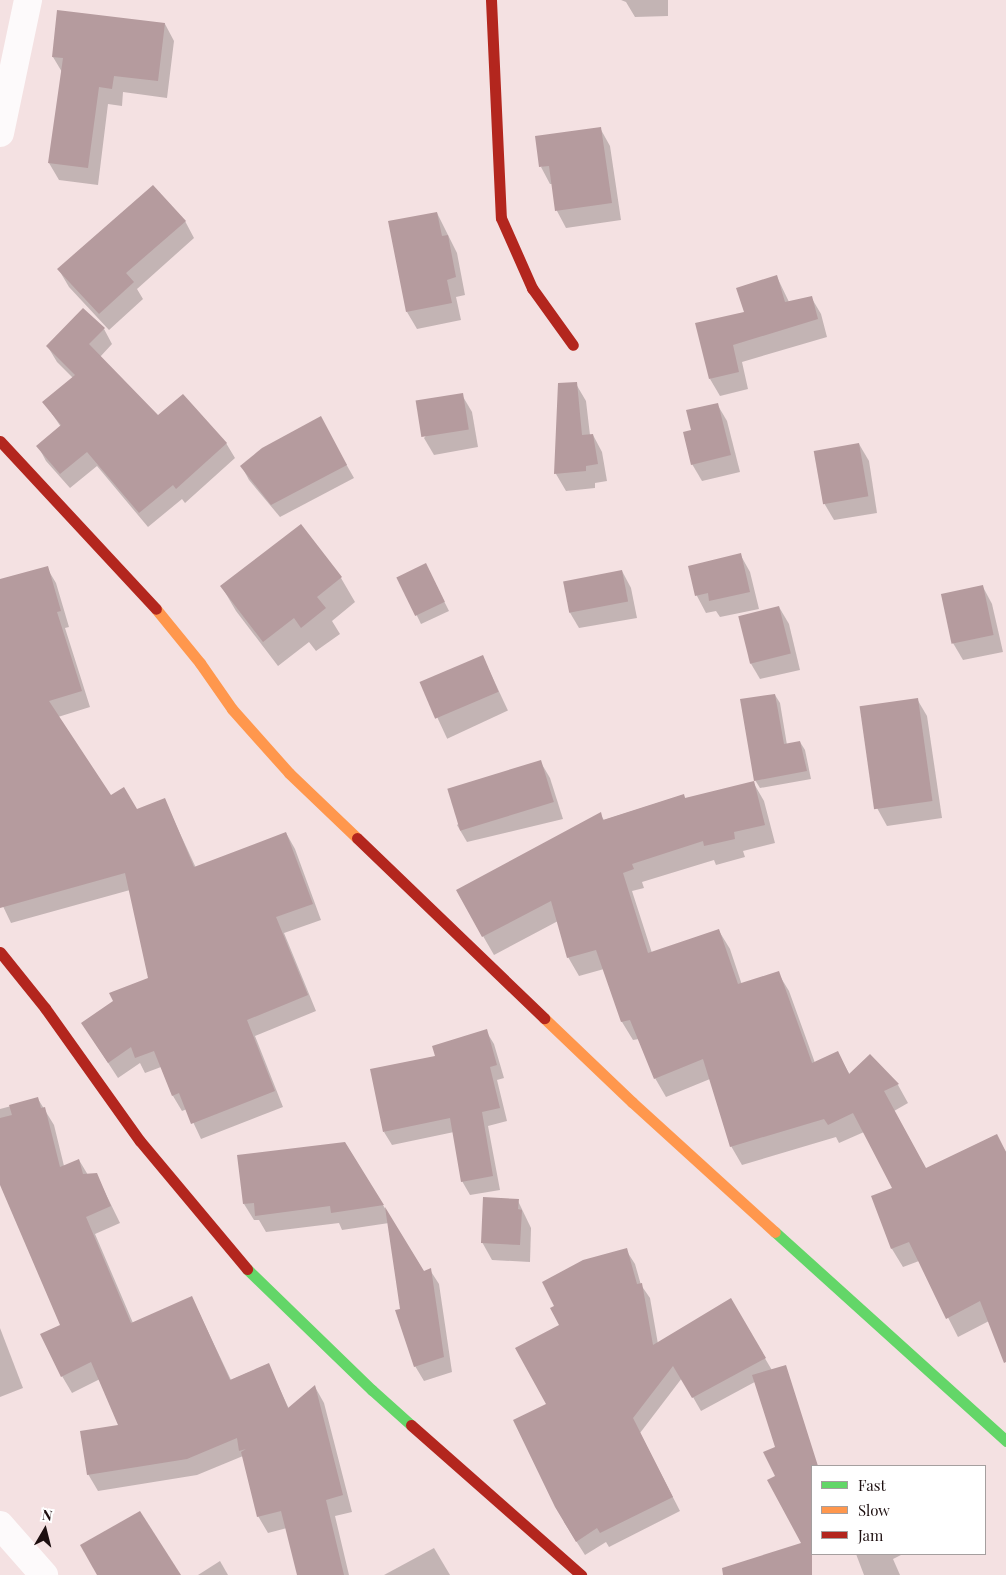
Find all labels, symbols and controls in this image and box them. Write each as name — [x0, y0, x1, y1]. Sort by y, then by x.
legend — [811, 1465, 986, 1555]
text: Fast — [858, 1475, 886, 1495]
text: Slow — [858, 1500, 890, 1520]
north arrow — [20, 1505, 70, 1555]
text: N — [41, 1505, 53, 1525]
text: Jam — [858, 1525, 883, 1545]

